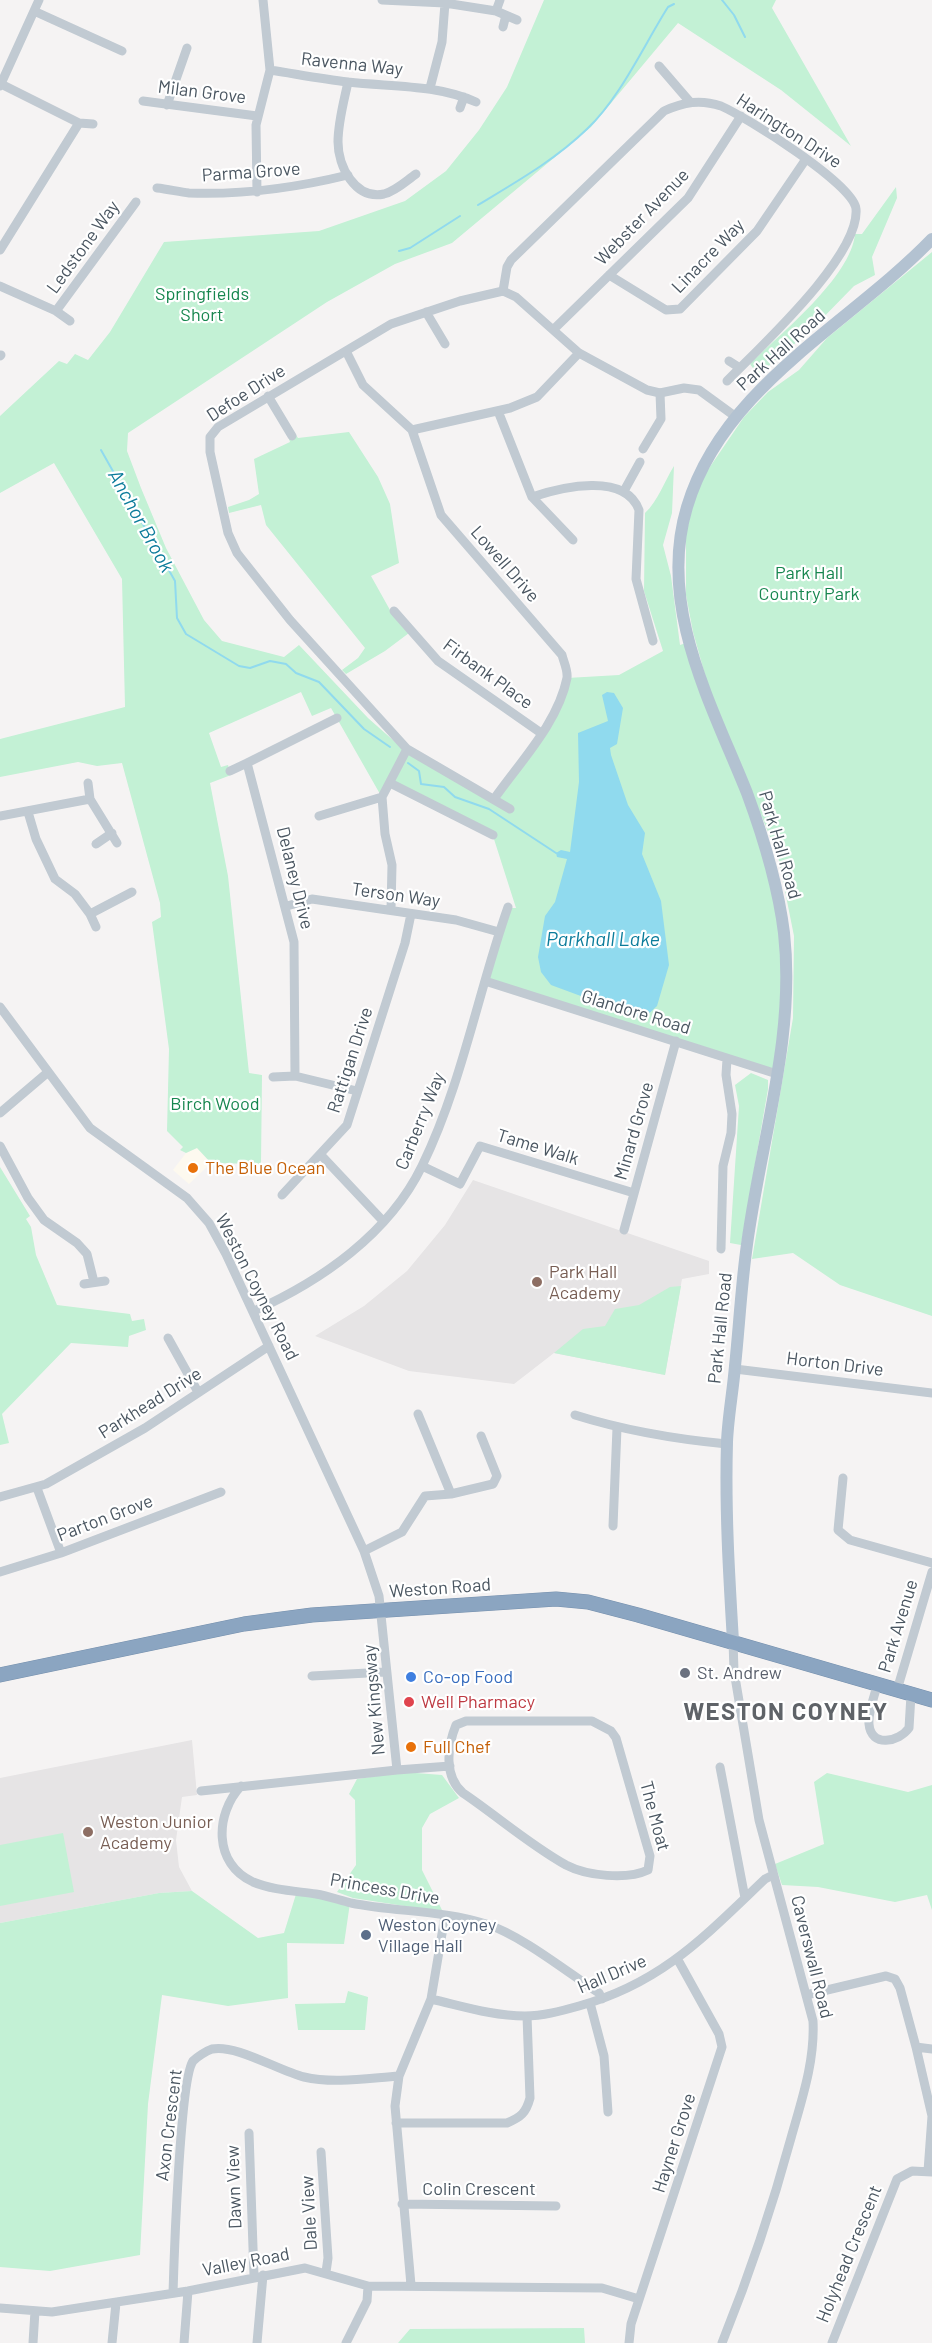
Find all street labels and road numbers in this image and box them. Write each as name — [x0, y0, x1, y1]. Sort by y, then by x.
street label: Ravenna Way — [300, 48, 404, 80]
street label: Milan Grove — [157, 76, 247, 108]
street label: Harington Drive — [732, 89, 846, 173]
street label: Parma Grove — [201, 158, 301, 186]
street label: Webster Avenue — [590, 164, 694, 270]
street label: Ledstone Way — [42, 196, 124, 298]
street label: Linacre Way — [667, 214, 749, 298]
street label: Park Hall Road — [732, 305, 830, 395]
street label: Defoe Drive — [203, 360, 289, 426]
street label: Lowell Drive — [466, 521, 544, 607]
street label: Firbank Place — [439, 634, 537, 714]
street label: Park Hall Road — [754, 788, 806, 902]
street label: Delaney Drive — [272, 824, 318, 932]
street label: Terson Way — [350, 878, 442, 912]
street label: Glandore Road — [579, 985, 693, 1039]
street label: Rattigan Drive — [323, 1004, 377, 1116]
street label: Carberry Way — [391, 1069, 449, 1173]
street label: Minard Grove — [610, 1079, 658, 1183]
street label: Tame Walk — [494, 1124, 582, 1170]
street label: Weston Coyney Road — [211, 1210, 303, 1364]
street label: Park Hall Road — [703, 1271, 737, 1385]
street label: Horton Drive — [785, 1347, 885, 1381]
street label: Parkhead Drive — [95, 1363, 205, 1443]
street label: Parton Grove — [54, 1490, 156, 1546]
street label: Weston Road — [388, 1574, 492, 1602]
street label: Park Avenue — [874, 1577, 922, 1675]
street label: New Kingsway — [358, 1644, 390, 1756]
street label: The Moat — [635, 1779, 675, 1853]
street label: Princess Drive — [329, 1869, 441, 1909]
street label: Caverswall Road — [786, 1893, 838, 2021]
street label: Hall Drive — [574, 1950, 650, 1998]
street label: Axon Crescent — [151, 2068, 187, 2182]
street label: Hayner Grove — [648, 2091, 700, 2195]
street label: Dawn View — [222, 2145, 246, 2229]
street label: Dale View — [296, 2175, 322, 2251]
street label: Colin Crescent — [422, 2178, 536, 2200]
street label: Holyhead Crescent — [812, 2182, 886, 2326]
street label: Valley Road — [201, 2243, 291, 2281]

